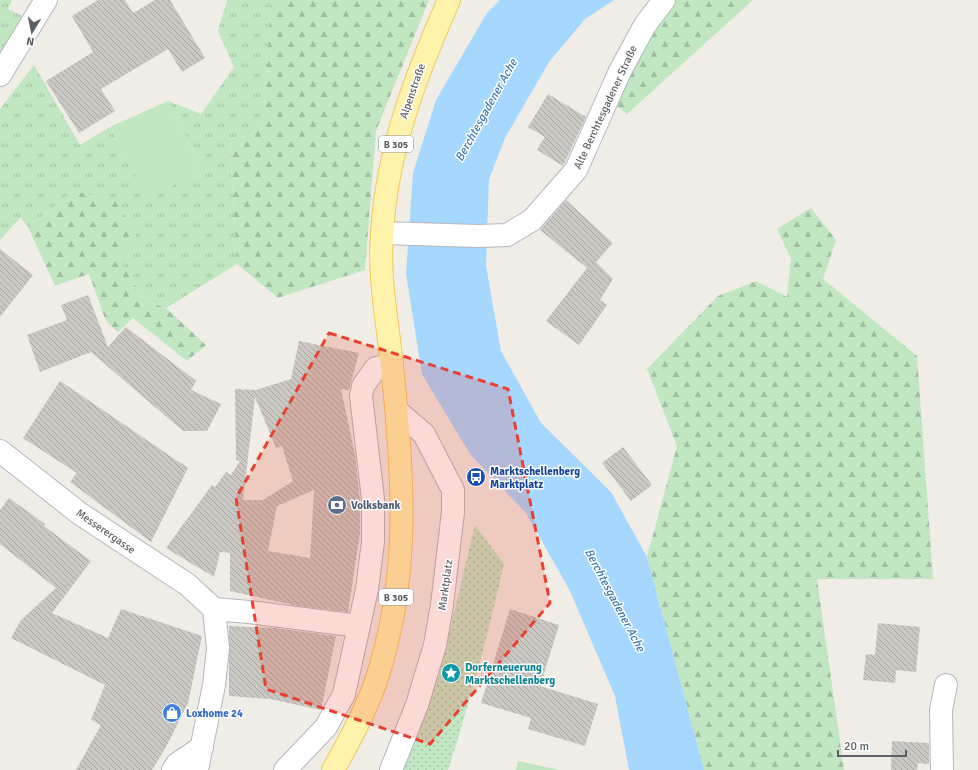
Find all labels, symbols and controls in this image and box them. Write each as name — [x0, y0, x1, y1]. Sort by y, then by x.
north arrow — [12, 12, 52, 52]
text: N — [25, 34, 35, 48]
street label: Alte Berchtesgadener Straße — [571, 43, 640, 171]
water label: Berchtesgadener Ache — [452, 56, 521, 164]
street label: Alpenstraße — [397, 62, 428, 121]
road number: B 305 — [379, 136, 413, 152]
place label: Marktschellenberg Marktplatz — [490, 465, 580, 491]
bus stop icon: Marktschellenberg Marktplatz — [465, 466, 487, 488]
bank icon: Volksbank — [326, 494, 348, 516]
place label: Volksbank — [351, 499, 401, 512]
street label: Messerergasse — [74, 506, 138, 557]
water label: Berchtesgadener Ache — [581, 546, 649, 655]
street label: Marktplatz — [435, 559, 456, 611]
road number: B 305 — [379, 589, 413, 605]
place label: Dorferneuerung Marktschellenberg — [465, 661, 555, 687]
place icon: Dorferneuerung Marktschellenberg — [440, 662, 462, 684]
shop icon: Loxhome 24 — [161, 702, 183, 724]
place label: Loxhome 24 — [186, 707, 243, 720]
scale bar — [838, 732, 906, 758]
text: 20 m — [844, 739, 869, 754]

